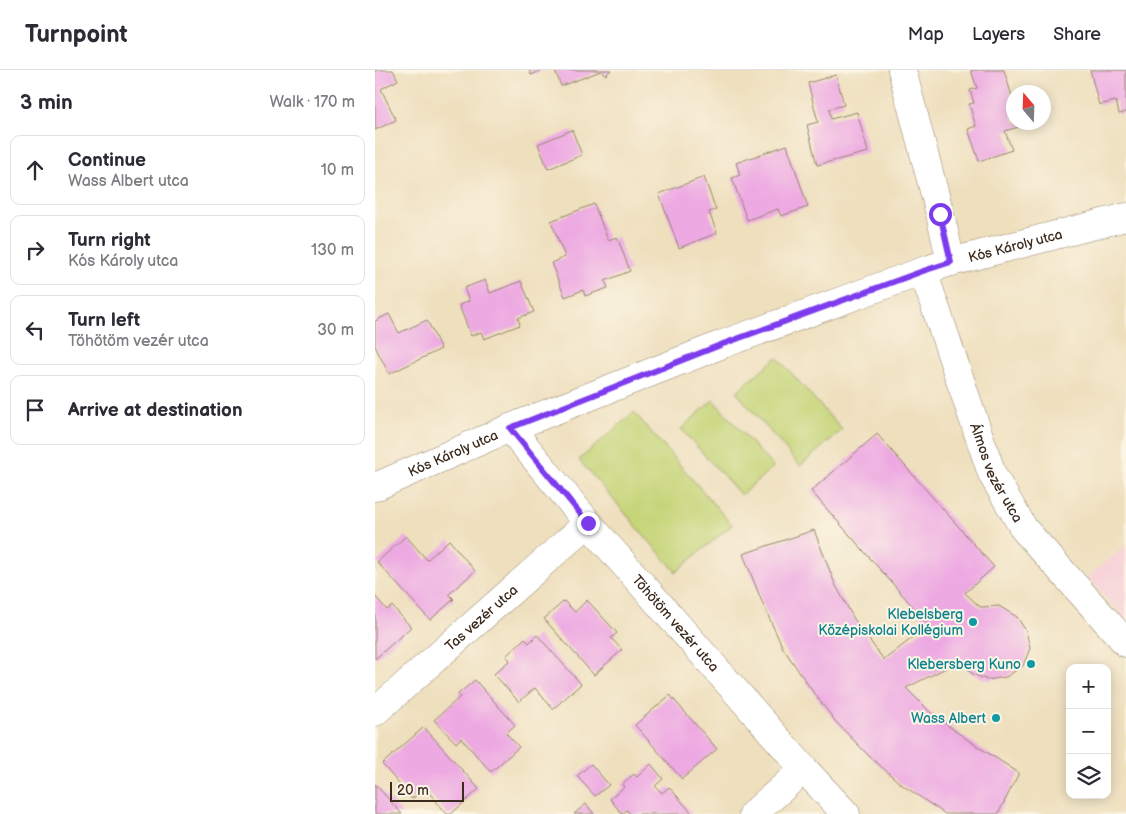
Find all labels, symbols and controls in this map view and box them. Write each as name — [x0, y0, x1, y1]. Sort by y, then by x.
text: Turnpoint — [25, 20, 128, 49]
text: Map — [908, 24, 944, 45]
text: Layers — [972, 24, 1025, 45]
text: Share — [1053, 24, 1101, 45]
north arrow — [1006, 85, 1051, 130]
text: 3 min — [20, 90, 73, 115]
text: Walk · 170 m — [269, 93, 355, 112]
text: Continue — [68, 149, 146, 172]
icon: ahead — [21, 156, 49, 184]
text: 10 m — [321, 161, 354, 180]
text: Wass Albert utca — [68, 172, 189, 191]
route start — [929, 203, 952, 226]
street label: Kós Károly utca — [967, 226, 1064, 266]
text: Turn right — [68, 229, 151, 252]
icon: right — [21, 236, 49, 264]
text: 130 m — [311, 241, 354, 260]
text: Kós Károly utca — [68, 252, 178, 271]
text: Turn left — [68, 309, 140, 332]
icon: left — [21, 316, 49, 344]
text: 30 m — [317, 321, 354, 340]
text: Töhötöm vezér utca — [68, 332, 209, 351]
icon: arrive — [21, 396, 49, 424]
text: Arrive at destination — [68, 399, 243, 422]
street label: Álmos vezér utca — [966, 421, 1026, 526]
street label: Kós Károly utca — [405, 426, 501, 481]
route end — [577, 512, 600, 535]
street label: Töhötöm vezér utca — [628, 571, 723, 675]
street label: Tas vezér utca — [442, 581, 521, 655]
place label: Klebelsberg Középiskolai Kollégium — [818, 606, 963, 639]
marker: Klebelsberg Középiskolai Kollégium — [967, 616, 979, 628]
place label: Klebersberg Kuno — [907, 656, 1021, 673]
marker: Klebersberg Kuno — [1025, 658, 1037, 670]
map controls — [1066, 664, 1111, 799]
button: + — [1066, 664, 1111, 709]
button: − — [1066, 709, 1111, 754]
place label: Wass Albert — [911, 710, 987, 727]
marker: Wass Albert — [990, 712, 1002, 724]
button: layers — [1066, 754, 1111, 799]
scale bar — [390, 779, 464, 802]
text: 20 m — [397, 782, 429, 799]

